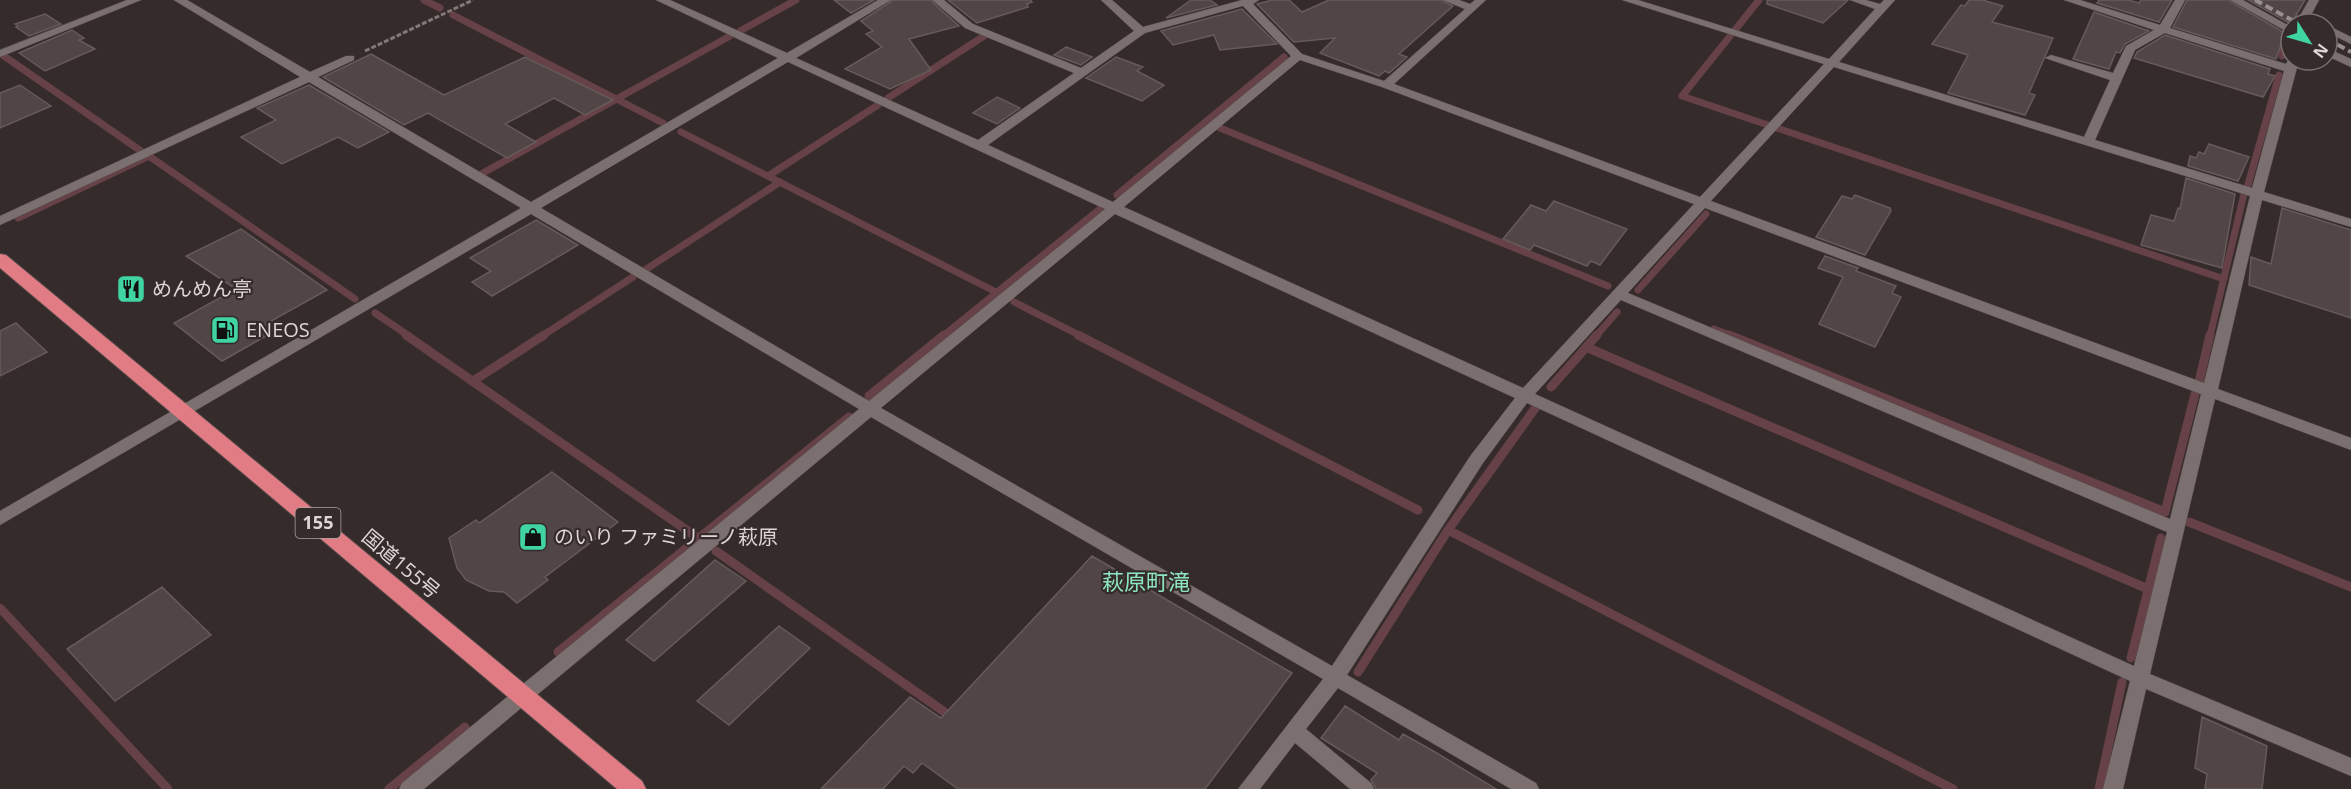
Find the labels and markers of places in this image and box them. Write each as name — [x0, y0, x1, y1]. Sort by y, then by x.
restaurant icon: めんめん亭 — [115, 273, 147, 305]
place label: めんめん亭 — [152, 275, 252, 302]
fuel station icon: ENEOS — [209, 314, 241, 346]
place label: ENEOS — [246, 316, 310, 343]
shop icon: のいり ファミリーノ萩原 — [517, 521, 549, 553]
place label: のいり ファミリーノ萩原 — [554, 523, 778, 550]

